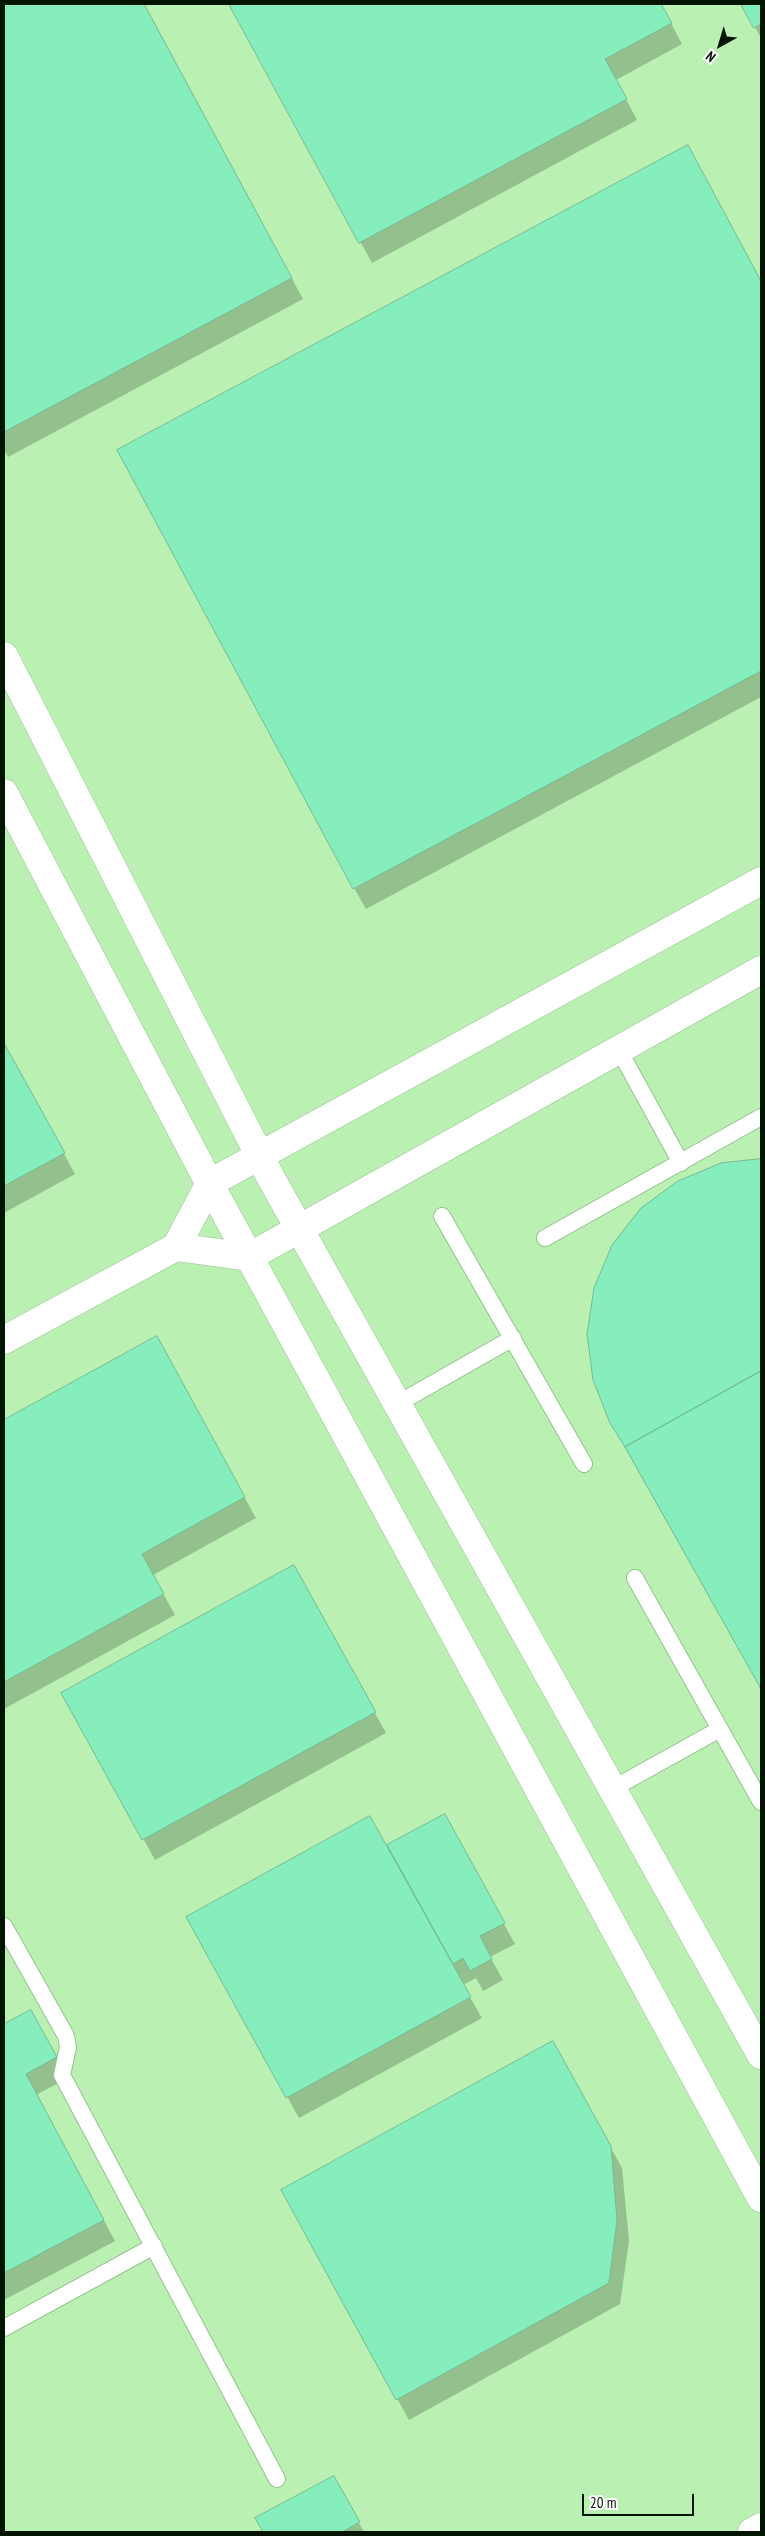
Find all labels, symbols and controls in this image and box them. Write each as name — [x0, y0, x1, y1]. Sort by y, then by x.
north arrow — [695, 20, 745, 70]
text: N — [702, 47, 719, 66]
scale bar — [585, 2484, 698, 2516]
text: 20 m — [590, 2493, 616, 2512]

